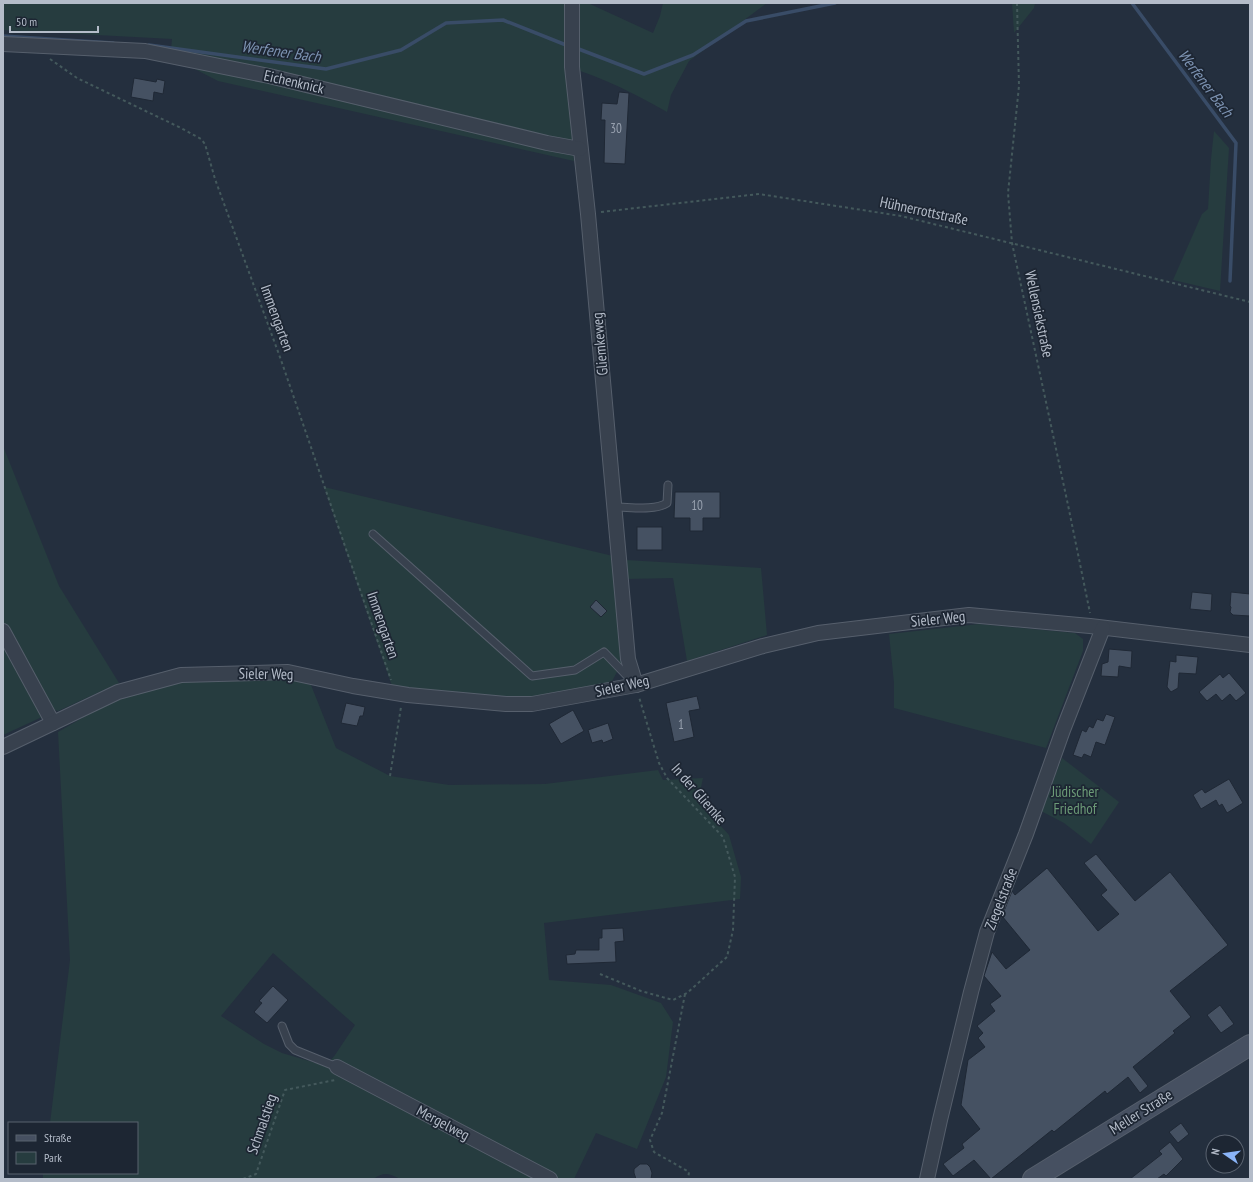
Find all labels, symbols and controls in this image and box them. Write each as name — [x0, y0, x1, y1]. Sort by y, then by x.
scale bar — [10, 8, 98, 34]
text: 50 m — [16, 14, 37, 29]
water label: Werfener Bach — [240, 36, 323, 67]
water label: Werfener Bach — [1174, 45, 1239, 122]
street label: Eichenknick — [262, 65, 326, 98]
house number: 30 — [610, 120, 622, 137]
street label: Hühnerrottstraße — [878, 192, 970, 229]
street label: Wellensiekstraße — [1021, 269, 1058, 359]
street label: Immengarten — [257, 282, 298, 354]
street label: Gliemkeweg — [587, 312, 612, 376]
house number: 10 — [691, 497, 703, 514]
street label: Immengarten — [363, 589, 404, 661]
street label: Sieler Weg — [910, 606, 966, 631]
street label: Sieler Weg — [238, 664, 294, 683]
street label: Sieler Weg — [593, 670, 651, 701]
house number: 1 — [678, 716, 684, 733]
street label: In der Gliemke — [668, 759, 731, 828]
park label: Jüdischer Friedhof — [1050, 782, 1099, 818]
street label: Ziegelstraße — [980, 865, 1021, 933]
street label: Meller Straße — [1106, 1085, 1176, 1138]
street label: Schmalstieg — [242, 1091, 281, 1157]
street label: Mergelweg — [413, 1101, 473, 1144]
legend — [8, 1122, 138, 1174]
text: Straße — [44, 1130, 71, 1145]
north arrow — [1205, 1134, 1245, 1174]
text: N — [1208, 1147, 1223, 1156]
text: Park — [44, 1150, 62, 1165]

